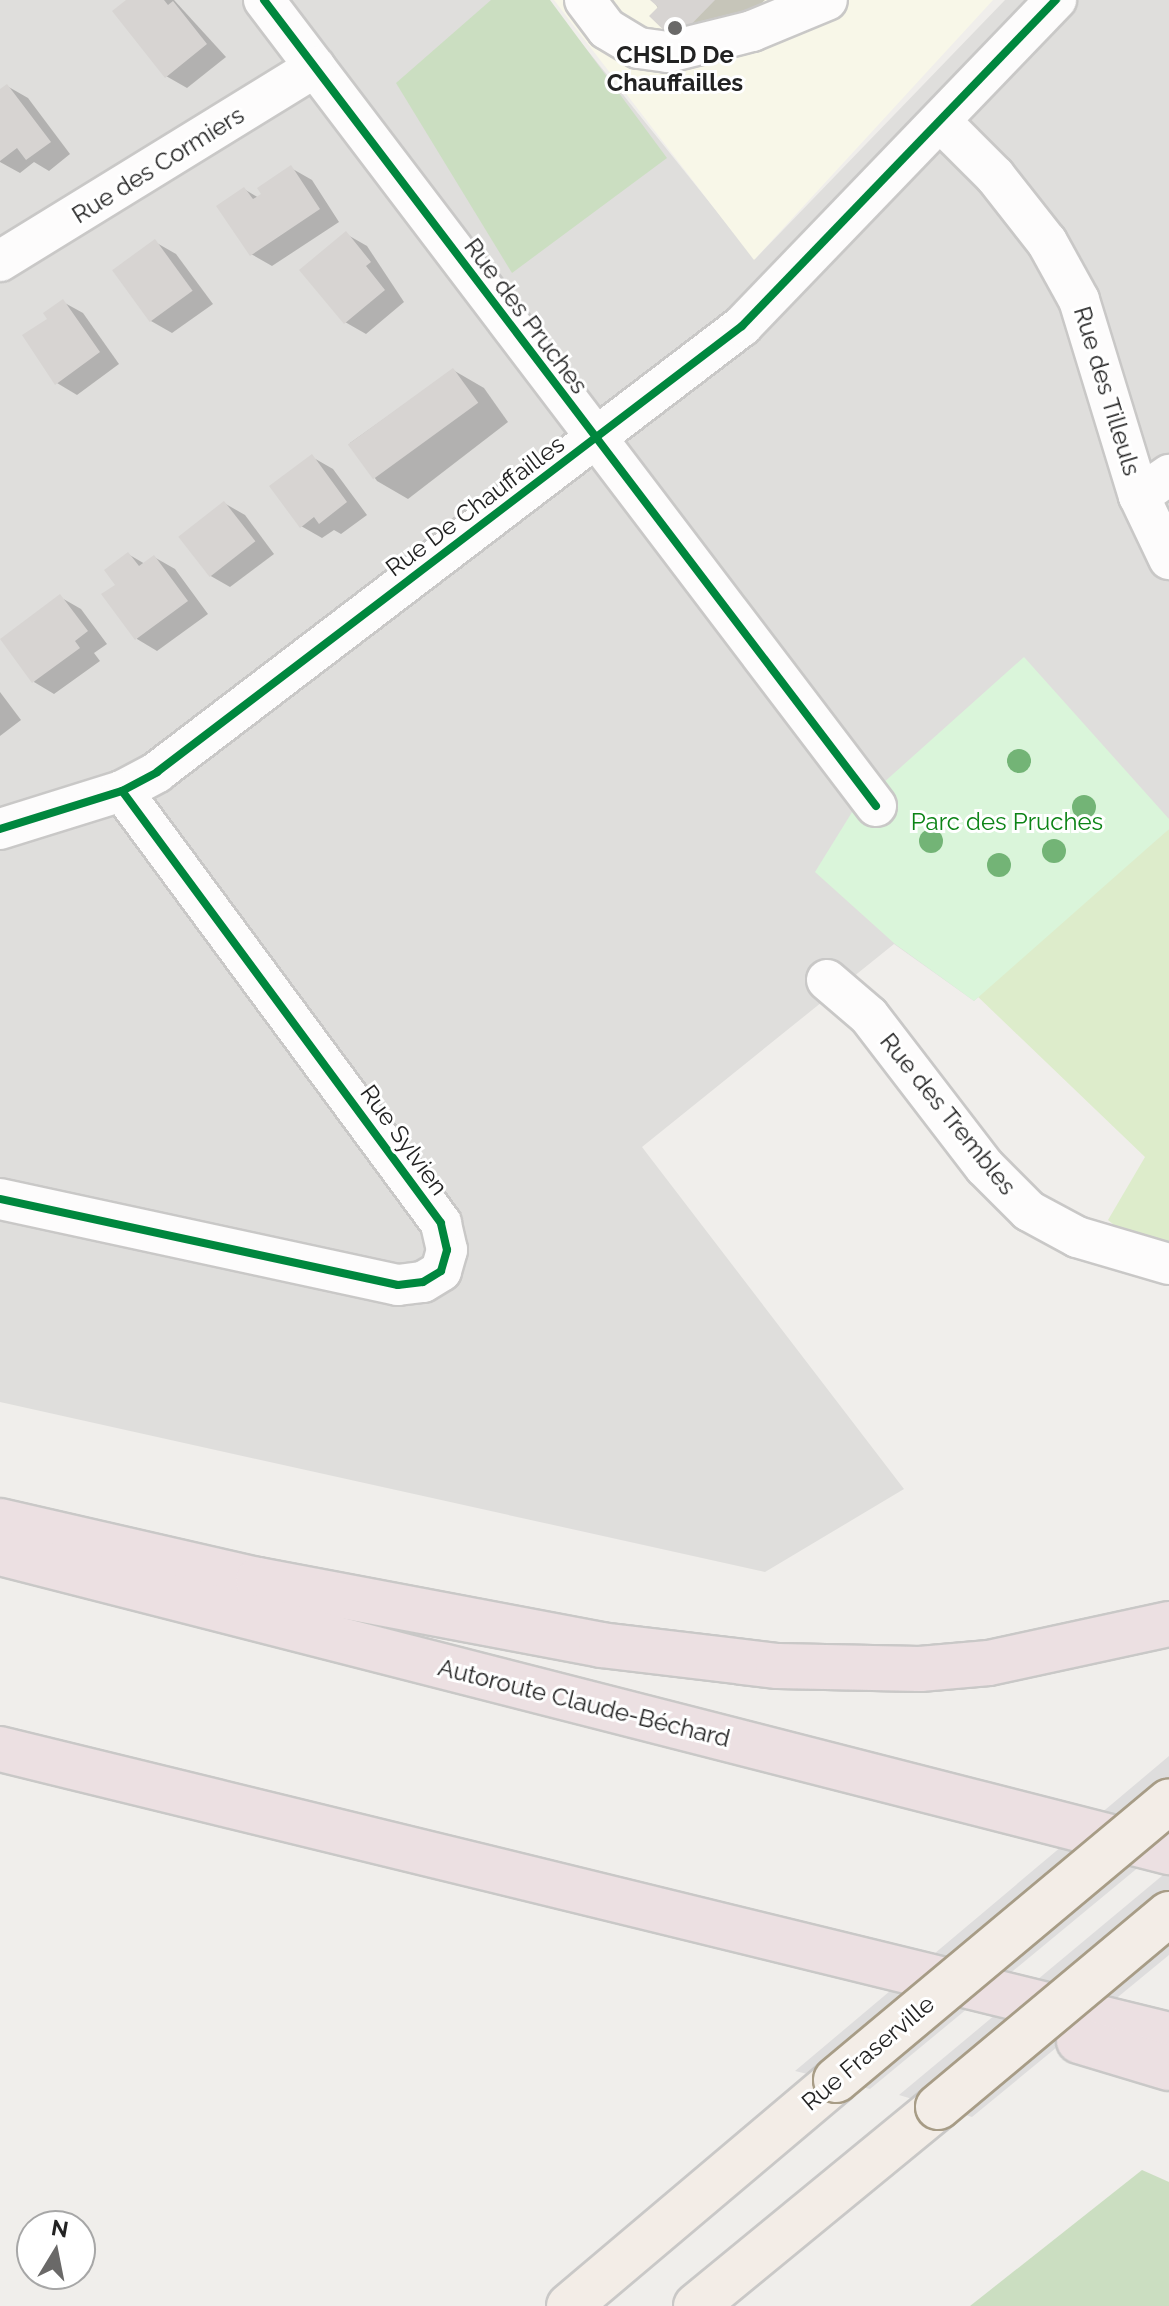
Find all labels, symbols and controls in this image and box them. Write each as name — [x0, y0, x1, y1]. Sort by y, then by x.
marker: CHSLD De Chauffailles — [666, 19, 684, 37]
place label: CHSLD De Chauffailles — [607, 41, 743, 97]
street label: Rue des Cormiers — [67, 101, 249, 229]
street label: Rue des Pruches — [458, 233, 594, 399]
street label: Rue des Tilleuls — [1067, 303, 1147, 479]
street label: Rue De Chauffailles — [380, 429, 570, 583]
park label: Parc des Pruches — [911, 808, 1103, 836]
street label: Rue des Trembles — [874, 1027, 1022, 1201]
street label: Rue Sylvien — [354, 1079, 454, 1201]
street label: Autoroute Claude-Béchard — [435, 1653, 733, 1753]
street label: Rue Fraserville — [796, 1989, 940, 2117]
north arrow — [16, 2210, 96, 2290]
text: N — [49, 2214, 70, 2243]

